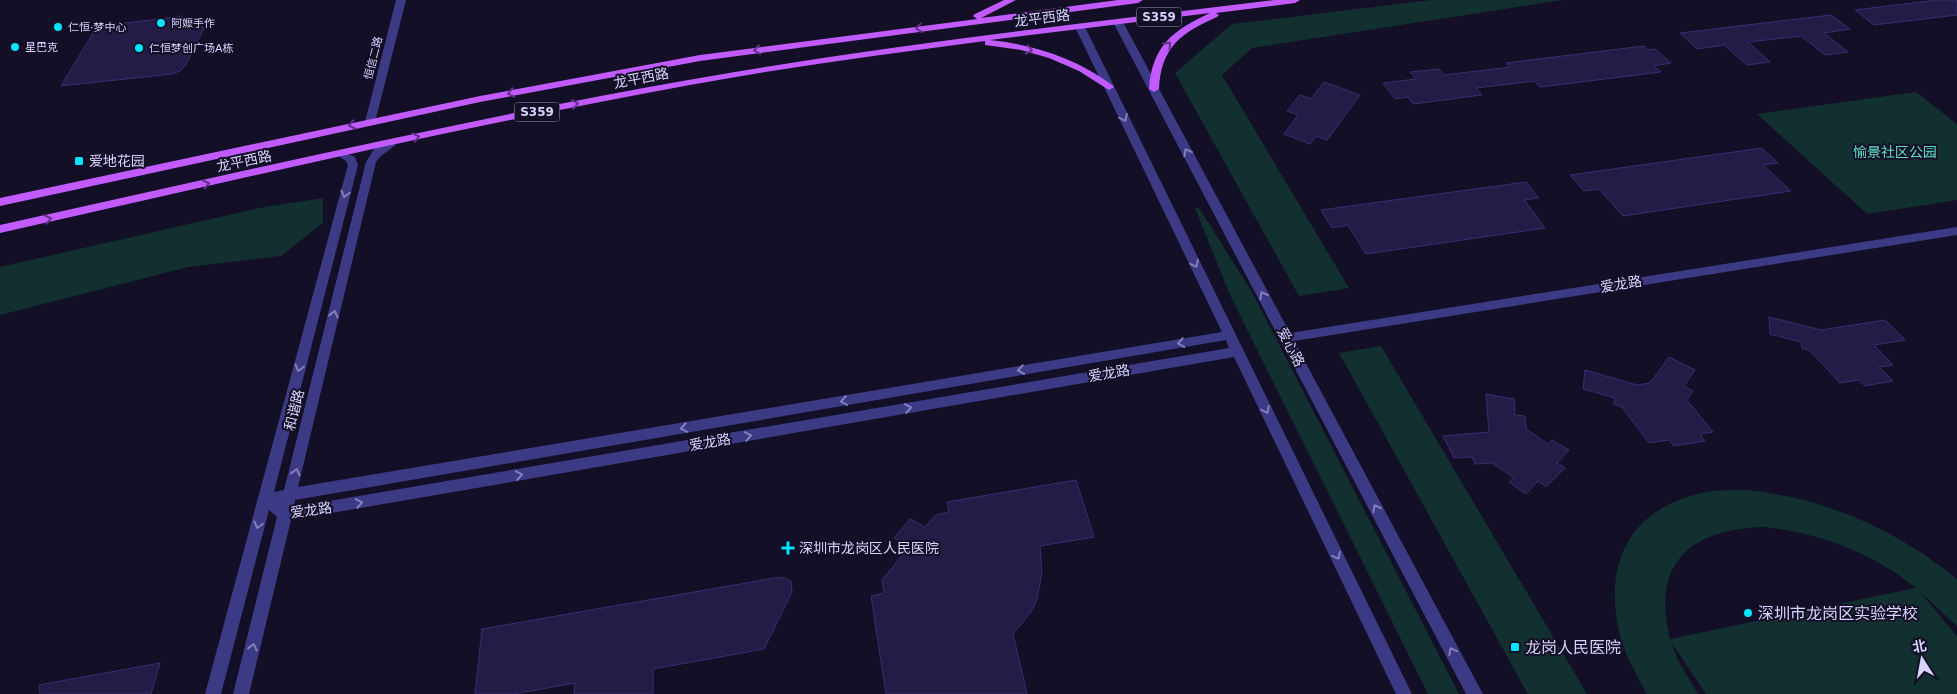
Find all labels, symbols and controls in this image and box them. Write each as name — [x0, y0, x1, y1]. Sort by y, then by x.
street label: 龙平西路 — [1013, 7, 1071, 29]
road number: S359 — [1136, 8, 1182, 26]
marker: 阿嬷手作 — [155, 17, 167, 29]
place label: 阿嬷手作 — [171, 17, 215, 30]
marker: 仁恒·梦中心 — [52, 21, 64, 33]
place label: 仁恒·梦中心 — [68, 21, 127, 34]
one-way arrow — [914, 22, 922, 33]
street label: 恒信二路 — [362, 35, 385, 81]
marker: 星巴克 — [9, 41, 21, 53]
place label: 星巴克 — [25, 41, 58, 54]
marker: 仁恒梦创广场A栋 — [133, 42, 145, 54]
place label: 仁恒梦创广场A栋 — [149, 42, 234, 55]
one-way arrow — [1162, 42, 1171, 51]
one-way arrow — [753, 44, 761, 55]
one-way arrow — [1024, 44, 1033, 55]
street label: 龙平西路 — [612, 65, 670, 91]
one-way arrow — [507, 87, 516, 97]
one-way arrow — [571, 100, 580, 110]
road number: S359 — [514, 102, 560, 121]
one-way arrow — [1118, 113, 1128, 122]
one-way arrow — [348, 120, 357, 130]
one-way arrow — [412, 132, 421, 143]
park label: 愉景社区公园 — [1853, 144, 1937, 160]
street label: 龙平西路 — [215, 147, 273, 175]
one-way arrow — [1183, 148, 1193, 157]
place label: 爱地花园 — [89, 153, 145, 169]
marker: 爱地花园 — [73, 155, 85, 167]
one-way arrow — [202, 179, 211, 190]
one-way arrow — [340, 190, 351, 199]
one-way arrow — [43, 214, 52, 224]
one-way arrow — [1189, 259, 1199, 268]
street label: 爱龙路 — [1599, 273, 1643, 295]
one-way arrow — [1259, 291, 1269, 300]
one-way arrow — [328, 310, 339, 319]
street label: 爱心路 — [1274, 325, 1308, 369]
one-way arrow — [1177, 337, 1186, 347]
street label: 爱龙路 — [1087, 361, 1131, 385]
one-way arrow — [294, 364, 305, 373]
one-way arrow — [1017, 365, 1026, 375]
street label: 和谐路 — [281, 388, 307, 432]
one-way arrow — [839, 395, 848, 405]
one-way arrow — [904, 403, 913, 413]
one-way arrow — [1260, 405, 1270, 414]
one-way arrow — [679, 423, 688, 433]
street label: 爱龙路 — [688, 430, 732, 454]
one-way arrow — [744, 431, 753, 441]
one-way arrow — [290, 467, 301, 476]
one-way arrow — [515, 471, 524, 481]
one-way arrow — [355, 498, 363, 508]
street label: 爱龙路 — [289, 499, 333, 521]
one-way arrow — [1372, 504, 1382, 513]
one-way arrow — [253, 521, 263, 529]
place label: 深圳市龙岗区人民医院 — [799, 540, 939, 556]
marker: 深圳市龙岗区人民医院 — [781, 541, 795, 555]
one-way arrow — [1331, 551, 1341, 560]
place label: 深圳市龙岗区实验学校 — [1758, 604, 1918, 623]
marker: 深圳市龙岗区实验学校 — [1742, 607, 1754, 619]
north arrow — [1897, 634, 1947, 684]
text: 北 — [1911, 637, 1928, 655]
place label: 龙岗人民医院 — [1525, 638, 1621, 657]
marker: 龙岗人民医院 — [1509, 641, 1521, 653]
one-way arrow — [247, 642, 258, 651]
one-way arrow — [1449, 647, 1459, 656]

